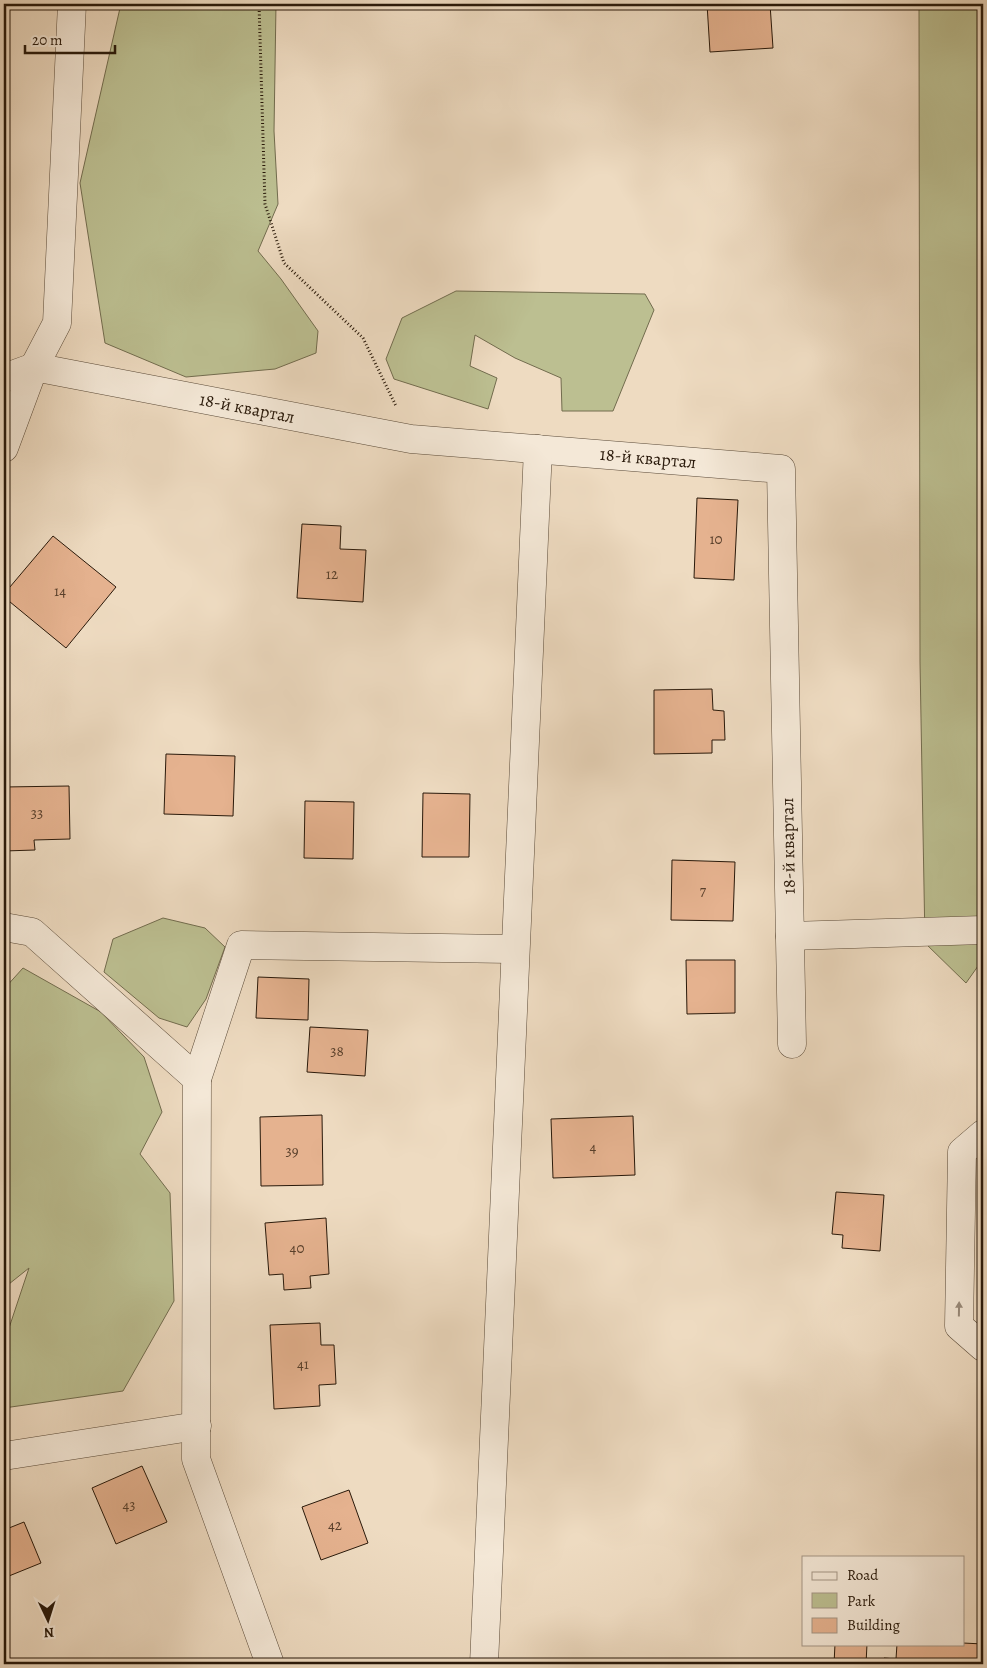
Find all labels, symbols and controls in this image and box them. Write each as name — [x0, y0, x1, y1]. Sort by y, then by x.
scale bar — [25, 22, 115, 54]
text: 20 m — [32, 30, 63, 50]
street label: 18-й квартал — [197, 387, 297, 429]
street label: 18-й квартал — [599, 442, 697, 474]
house number: 10 — [709, 529, 723, 549]
house number: 12 — [326, 564, 338, 584]
house number: 14 — [54, 581, 66, 601]
street label: 18-й квартал — [775, 797, 801, 895]
house number: 33 — [31, 803, 43, 823]
house number: 7 — [700, 881, 707, 901]
house number: 38 — [330, 1041, 344, 1061]
house number: 4 — [590, 1137, 597, 1157]
house number: 39 — [285, 1141, 299, 1161]
house number: 40 — [290, 1238, 304, 1258]
one-way arrow — [956, 1301, 964, 1317]
house number: 41 — [297, 1354, 309, 1374]
house number: 43 — [122, 1495, 136, 1515]
house number: 42 — [328, 1515, 342, 1535]
legend — [802, 1556, 964, 1646]
text: Road — [847, 1565, 879, 1585]
text: Park — [847, 1591, 876, 1611]
north arrow — [22, 1596, 72, 1646]
text: Building — [847, 1615, 900, 1635]
text: N — [43, 1623, 55, 1642]

